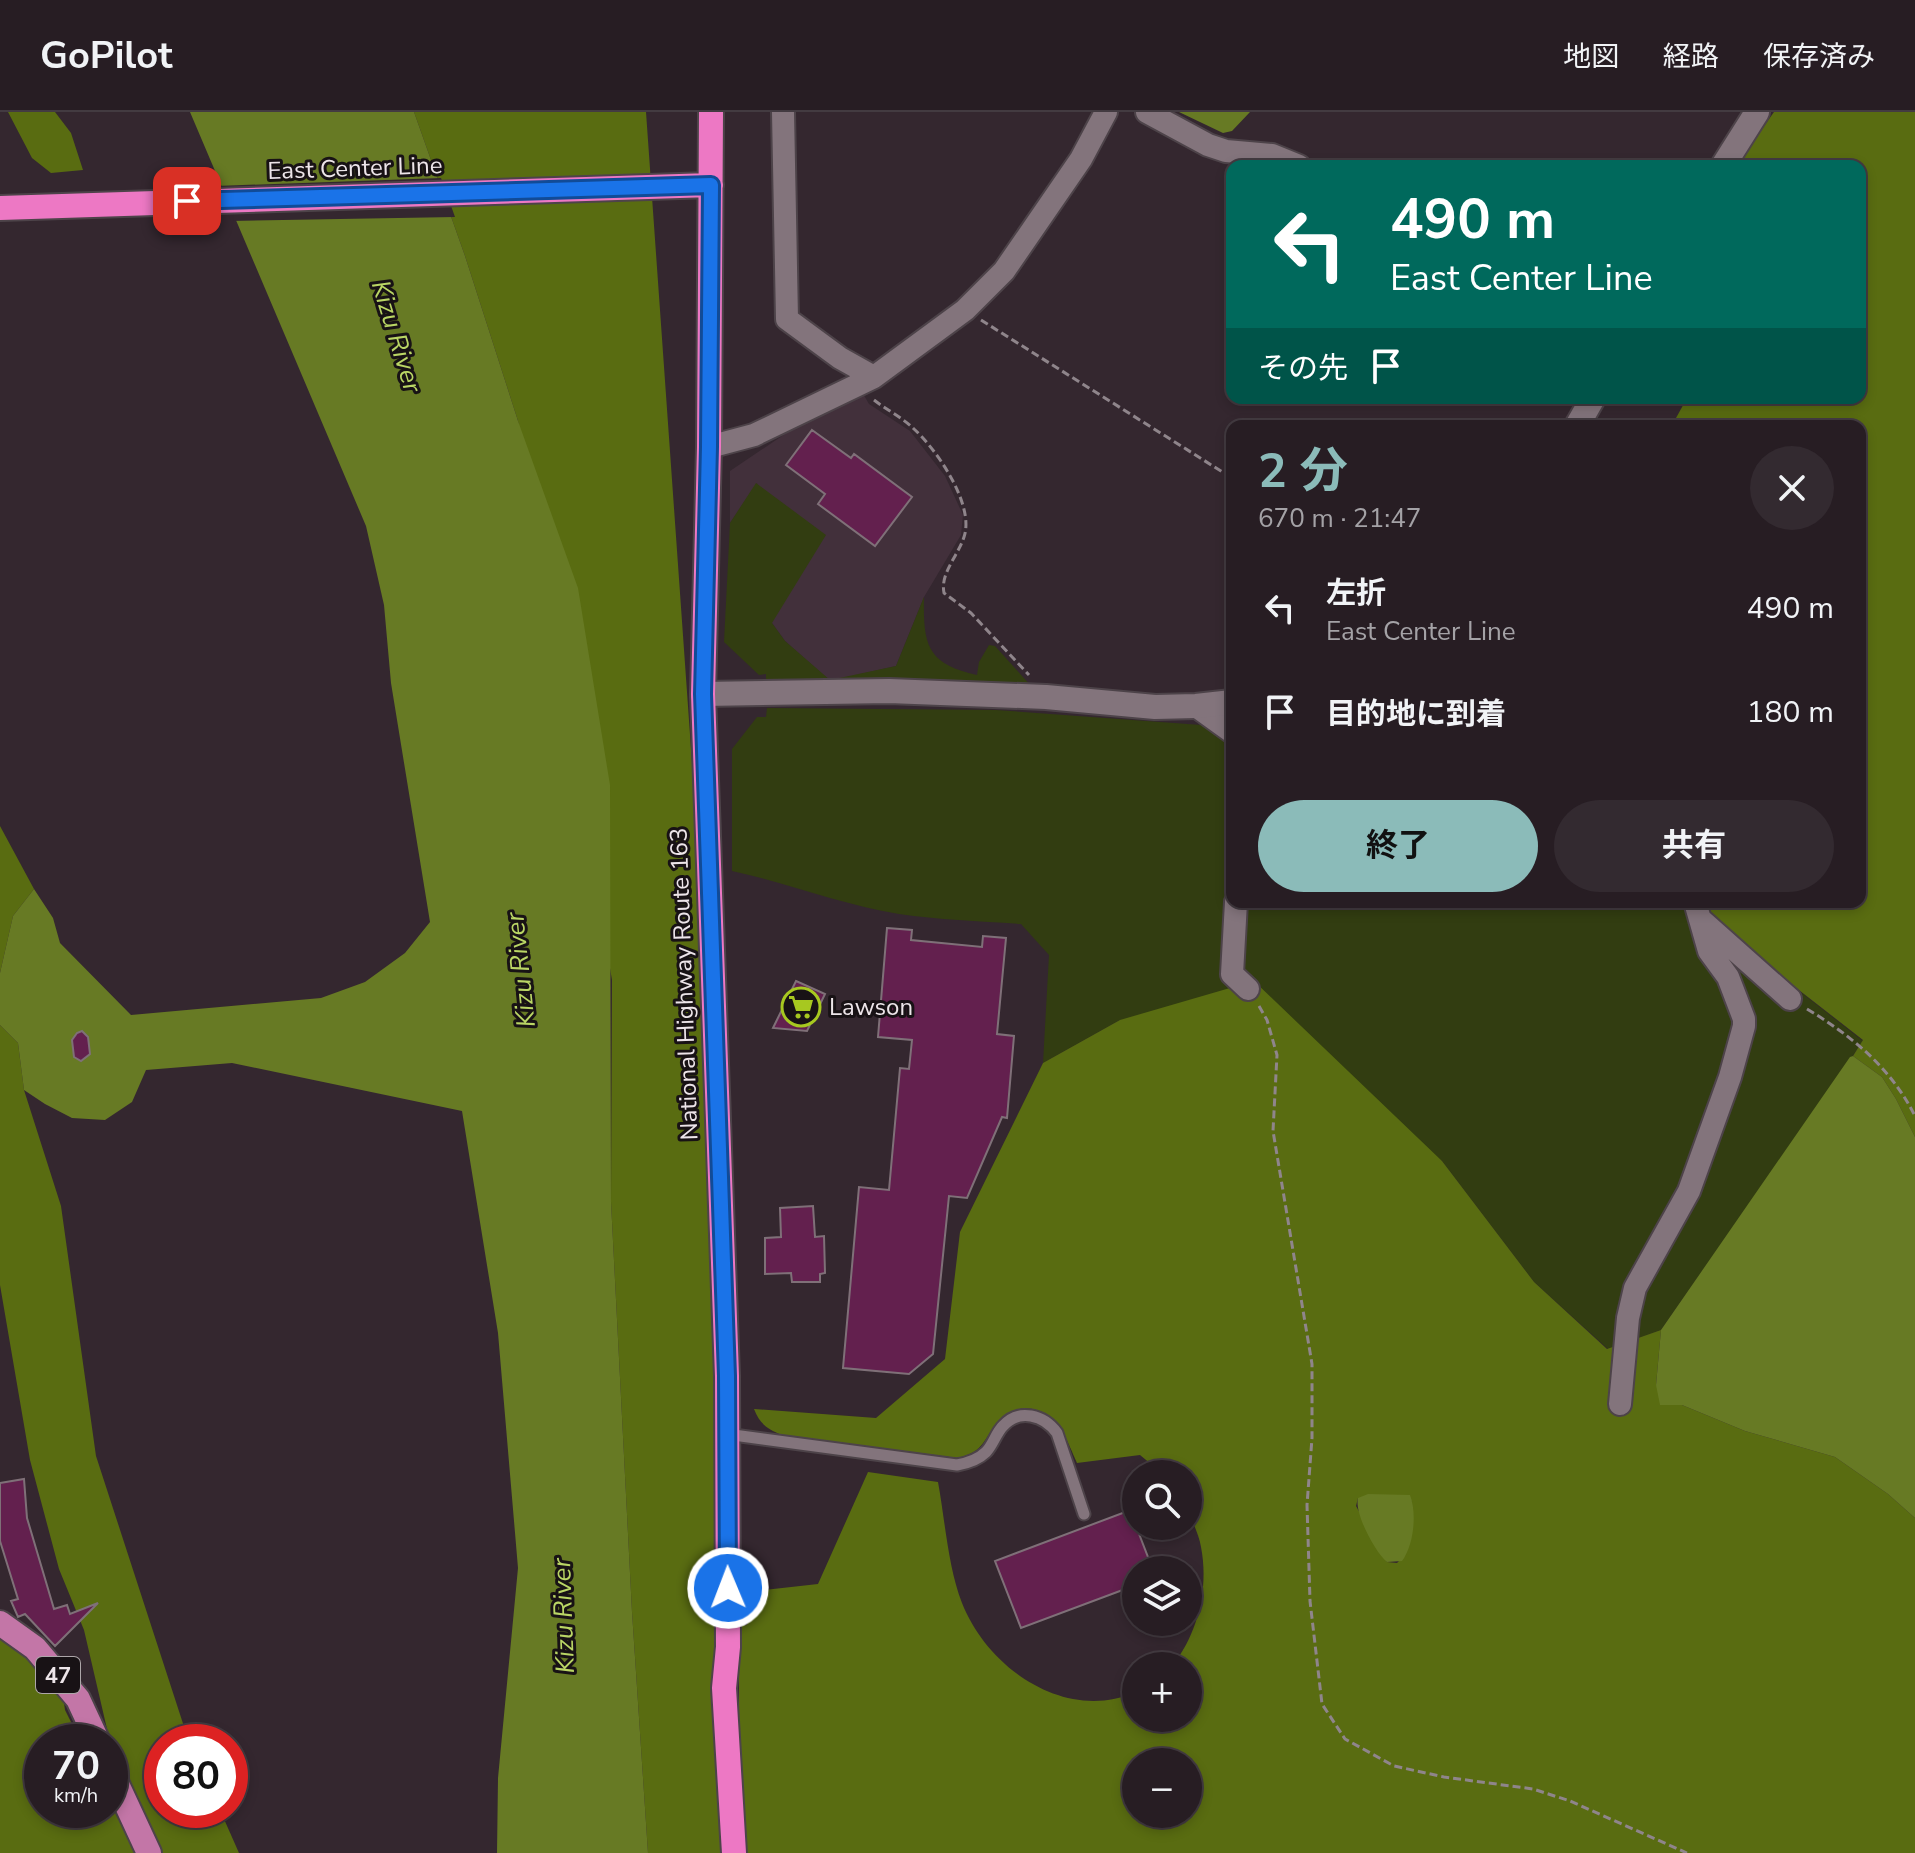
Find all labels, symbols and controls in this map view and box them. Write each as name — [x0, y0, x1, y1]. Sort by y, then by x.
text: GoPilot — [40, 30, 173, 81]
text: 地図 — [1563, 38, 1619, 76]
text: 経路 — [1663, 38, 1719, 76]
text: 保存済み — [1763, 38, 1875, 76]
street label: East Center Line — [267, 149, 443, 187]
pin — [153, 167, 221, 235]
icon: arrive — [165, 179, 209, 223]
text: 490 m — [1390, 181, 1555, 258]
icon: left — [1258, 192, 1362, 296]
text: East Center Line — [1390, 254, 1653, 303]
water label: Kizu River — [363, 276, 430, 397]
icon: arrive — [1364, 344, 1408, 388]
text: その先 — [1258, 348, 1348, 389]
text: 2 分 — [1258, 438, 1348, 504]
button: close — [1750, 446, 1834, 530]
text: 670 m · 21:47 — [1258, 501, 1421, 536]
text: 左折 — [1326, 573, 1386, 614]
icon: left — [1258, 586, 1302, 630]
text: 490 m — [1747, 588, 1834, 629]
text: East Center Line — [1326, 614, 1516, 649]
icon: arrive — [1258, 690, 1302, 734]
text: 180 m — [1747, 692, 1834, 733]
text: 目的地に到着 — [1326, 694, 1506, 735]
button: 終了 — [1258, 800, 1538, 892]
button: 共有 — [1554, 800, 1834, 892]
street label: National Highway Route 163 — [663, 827, 705, 1141]
water label: Kizu River — [497, 910, 544, 1029]
supermarket icon: Lawson — [780, 986, 822, 1028]
place label: Lawson — [829, 991, 913, 1023]
map controls — [1122, 1460, 1202, 1828]
button: search — [1122, 1460, 1202, 1540]
position arrow — [686, 1546, 770, 1630]
button: layers — [1122, 1556, 1202, 1636]
water label: Kizu River — [544, 1557, 583, 1674]
button: + — [1122, 1652, 1202, 1732]
road number: 47 — [36, 1657, 80, 1693]
speed limit sign: 80 — [144, 1724, 248, 1828]
text: 70 — [52, 1739, 100, 1793]
button: − — [1122, 1748, 1202, 1828]
text: km/h — [54, 1782, 98, 1809]

